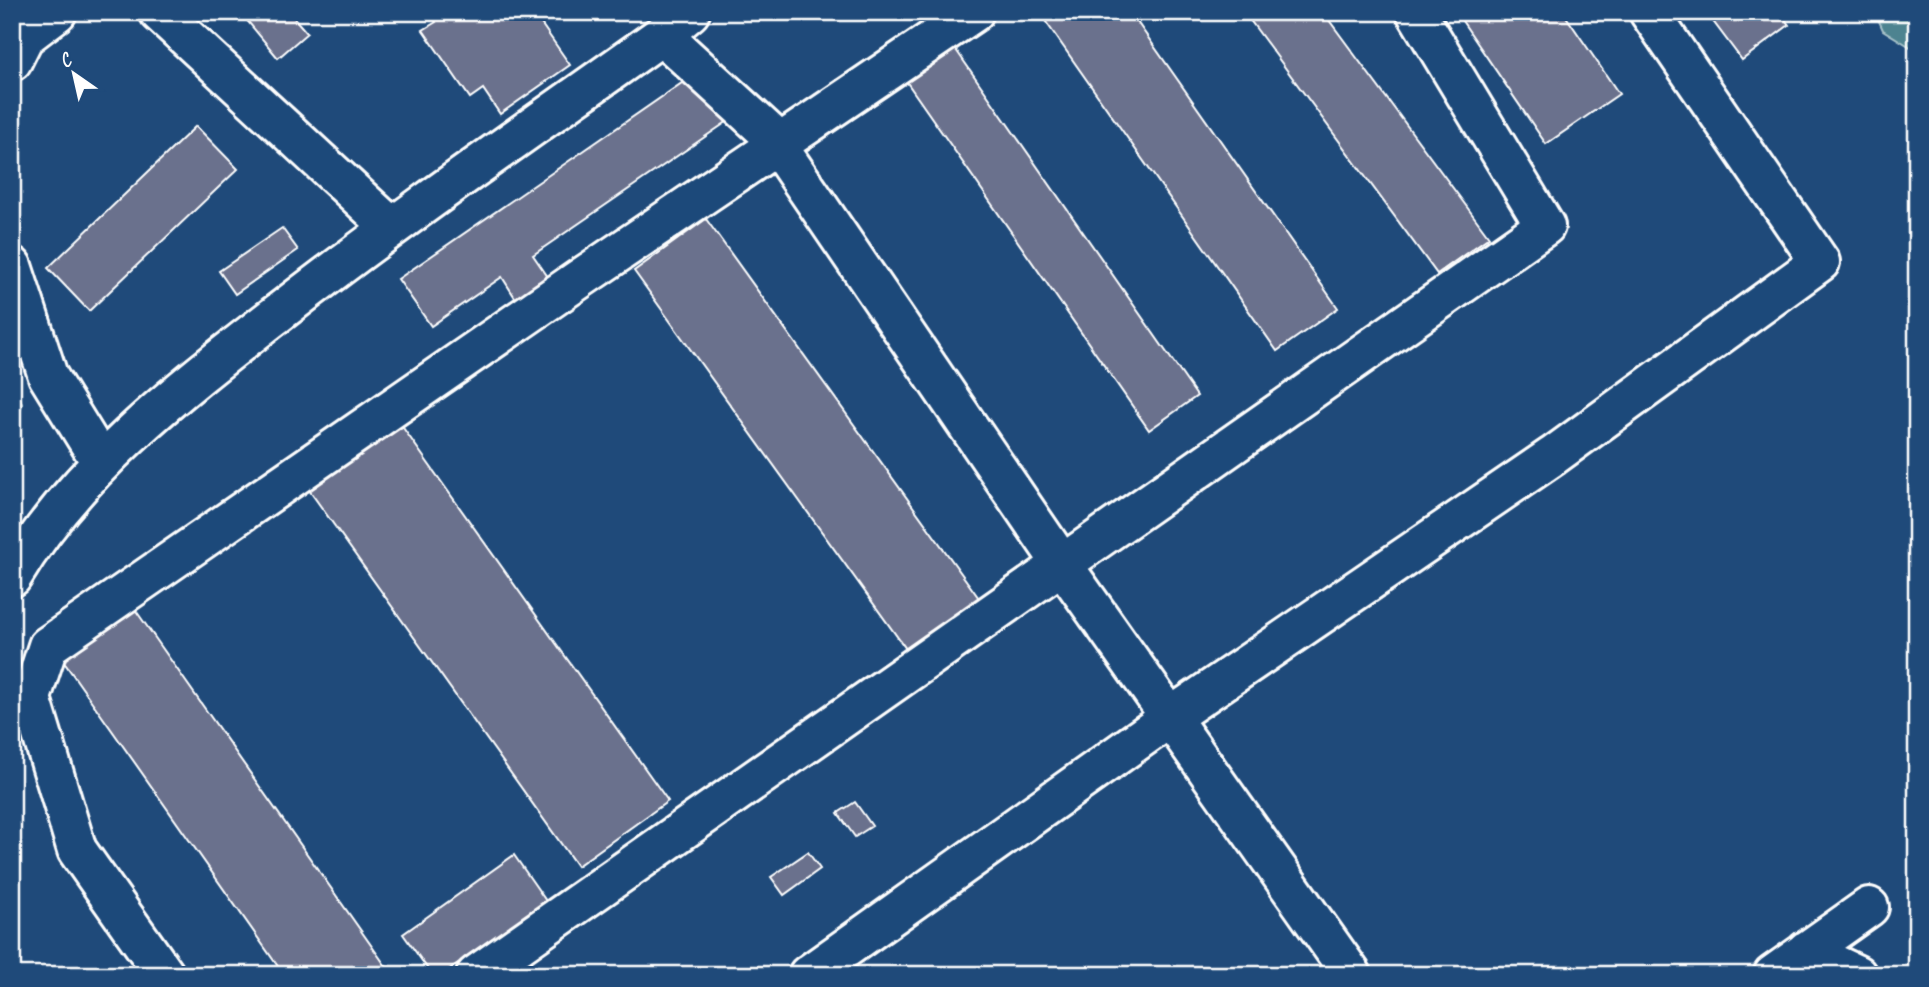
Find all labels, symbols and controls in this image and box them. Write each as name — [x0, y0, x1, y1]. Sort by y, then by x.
north arrow — [38, 38, 108, 108]
text: С — [54, 47, 78, 73]

